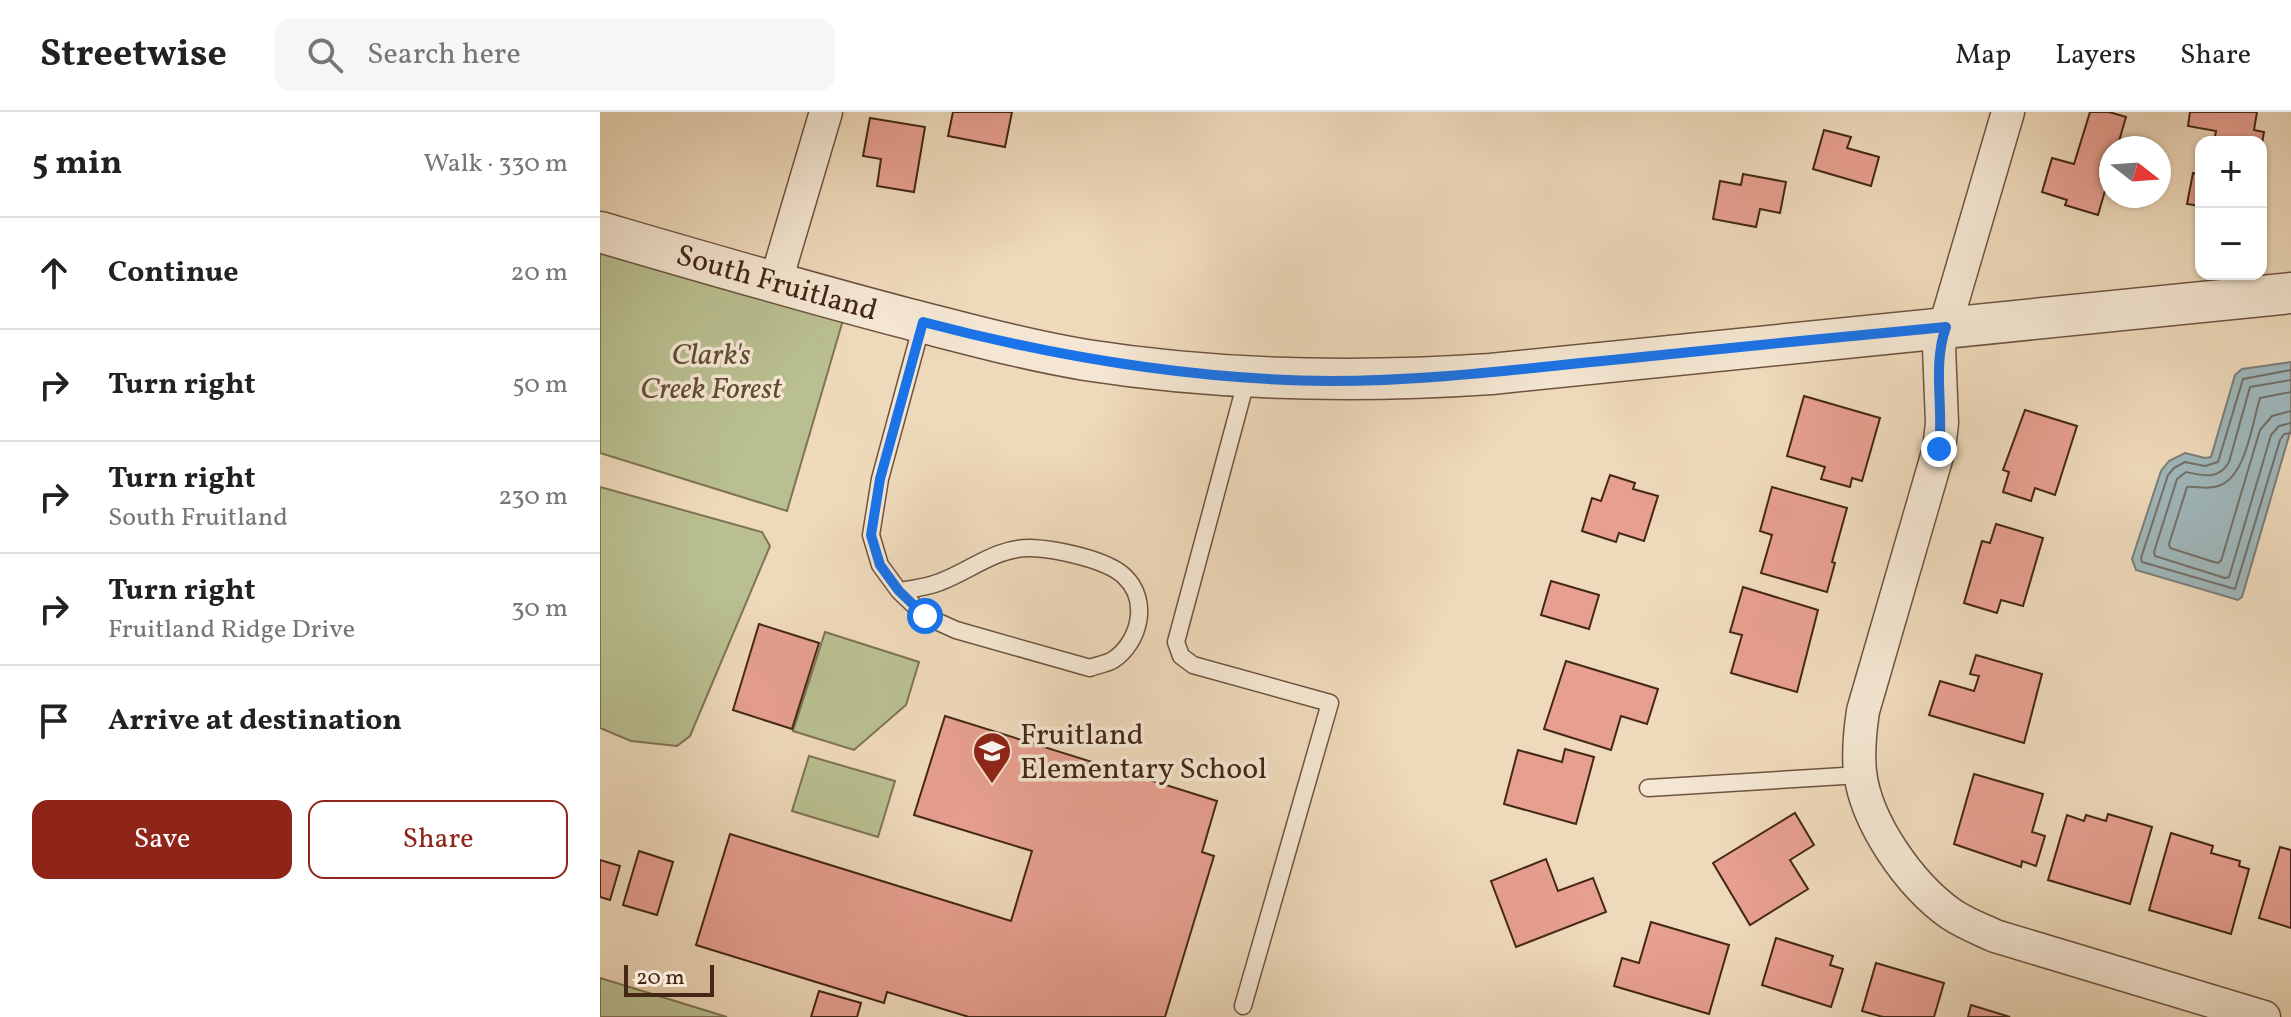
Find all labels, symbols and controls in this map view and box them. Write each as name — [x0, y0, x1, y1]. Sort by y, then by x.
search box — [275, 19, 835, 91]
text: Streetwise — [40, 29, 227, 82]
icon: search — [303, 33, 347, 77]
text: Search here — [367, 34, 521, 76]
text: Map — [1955, 36, 2011, 75]
text: Layers — [2055, 36, 2136, 75]
text: Share — [2180, 36, 2251, 75]
north arrow — [2099, 136, 2171, 208]
map controls — [2195, 136, 2267, 280]
button: + — [2195, 136, 2267, 208]
text: 5 min — [32, 141, 122, 188]
text: Walk · 330 m — [424, 146, 568, 182]
button: − — [2195, 208, 2267, 280]
street label: South Fruitland — [671, 235, 882, 333]
icon: ahead — [32, 251, 76, 295]
text: Continue — [108, 252, 239, 294]
text: 20 m — [510, 255, 568, 291]
park label: Clark's Creek Forest — [640, 335, 783, 411]
icon: right — [32, 363, 76, 407]
text: Turn right — [108, 364, 256, 406]
text: 50 m — [512, 367, 568, 403]
route end — [1921, 431, 1957, 467]
text: Turn right — [108, 458, 256, 500]
icon: right — [32, 475, 76, 519]
text: 230 m — [498, 479, 568, 515]
text: South Fruitland — [108, 500, 288, 536]
text: Turn right — [108, 570, 256, 612]
icon: right — [32, 587, 76, 631]
text: 30 m — [511, 591, 568, 627]
route start — [907, 598, 943, 634]
text: Fruitland Ridge Drive — [108, 612, 355, 648]
icon: arrive — [32, 699, 76, 743]
text: Arrive at destination — [108, 700, 402, 742]
place label: Fruitland Elementary School — [1020, 715, 1267, 791]
school or university icon: Fruitland Elementary School — [971, 730, 1013, 785]
button: Save — [32, 800, 292, 879]
button: Share — [308, 800, 568, 879]
scale bar — [624, 961, 714, 997]
text: 20 m — [636, 963, 685, 994]

